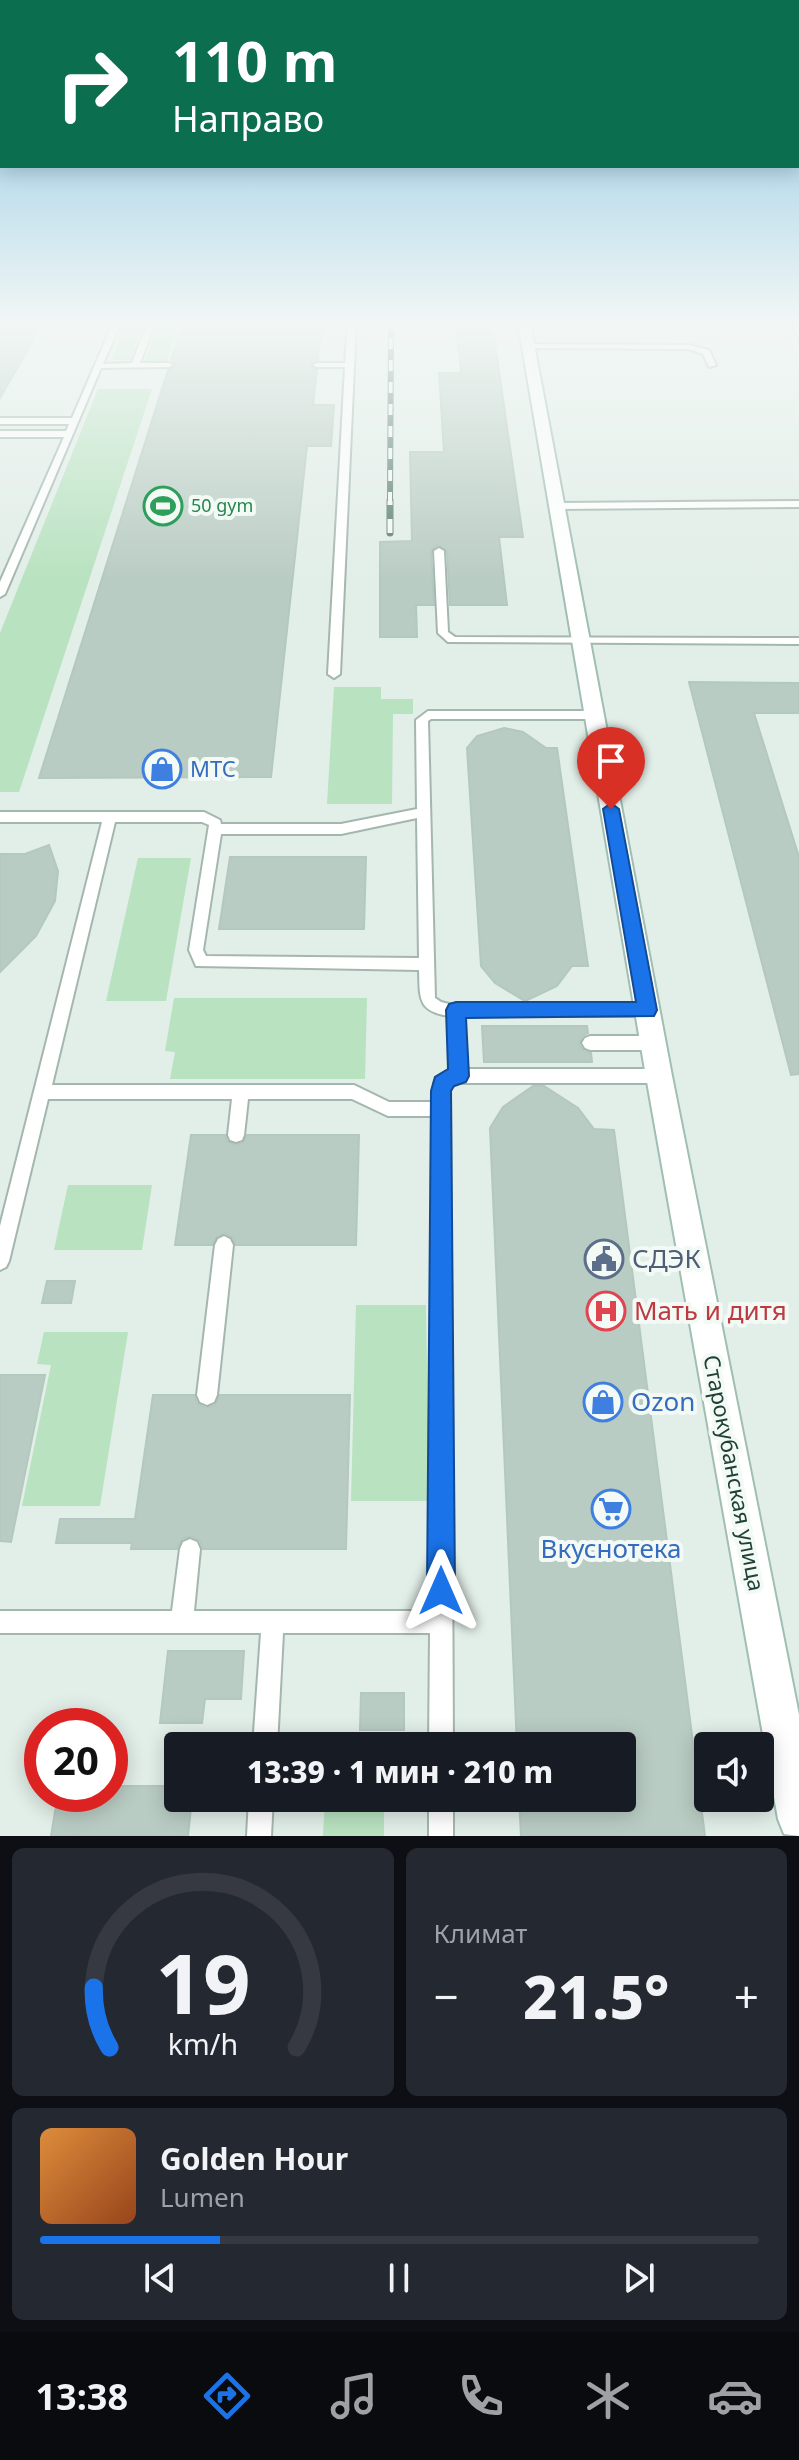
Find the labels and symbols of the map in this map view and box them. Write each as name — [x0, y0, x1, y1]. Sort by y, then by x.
sports icon: 50 gym — [142, 485, 184, 527]
place label: 50 gym — [191, 493, 253, 517]
pin — [577, 727, 645, 809]
shop icon: МТС — [141, 748, 183, 790]
place label: МТС — [190, 753, 236, 783]
public building icon: СДЭК — [583, 1238, 625, 1280]
place label: СДЭК — [632, 1240, 701, 1276]
hospital icon: Мать и дитя — [585, 1290, 627, 1332]
place label: Мать и дитя — [634, 1292, 787, 1328]
street label: Старокубанская улица — [697, 1352, 773, 1593]
shop icon: Ozon — [582, 1381, 624, 1423]
place label: Ozon — [631, 1383, 695, 1419]
supermarket icon: Вкуснотека — [590, 1488, 632, 1530]
place label: Вкуснотека — [540, 1530, 682, 1566]
position arrow — [399, 1549, 483, 1633]
speed limit sign: 20 — [24, 1708, 128, 1812]

